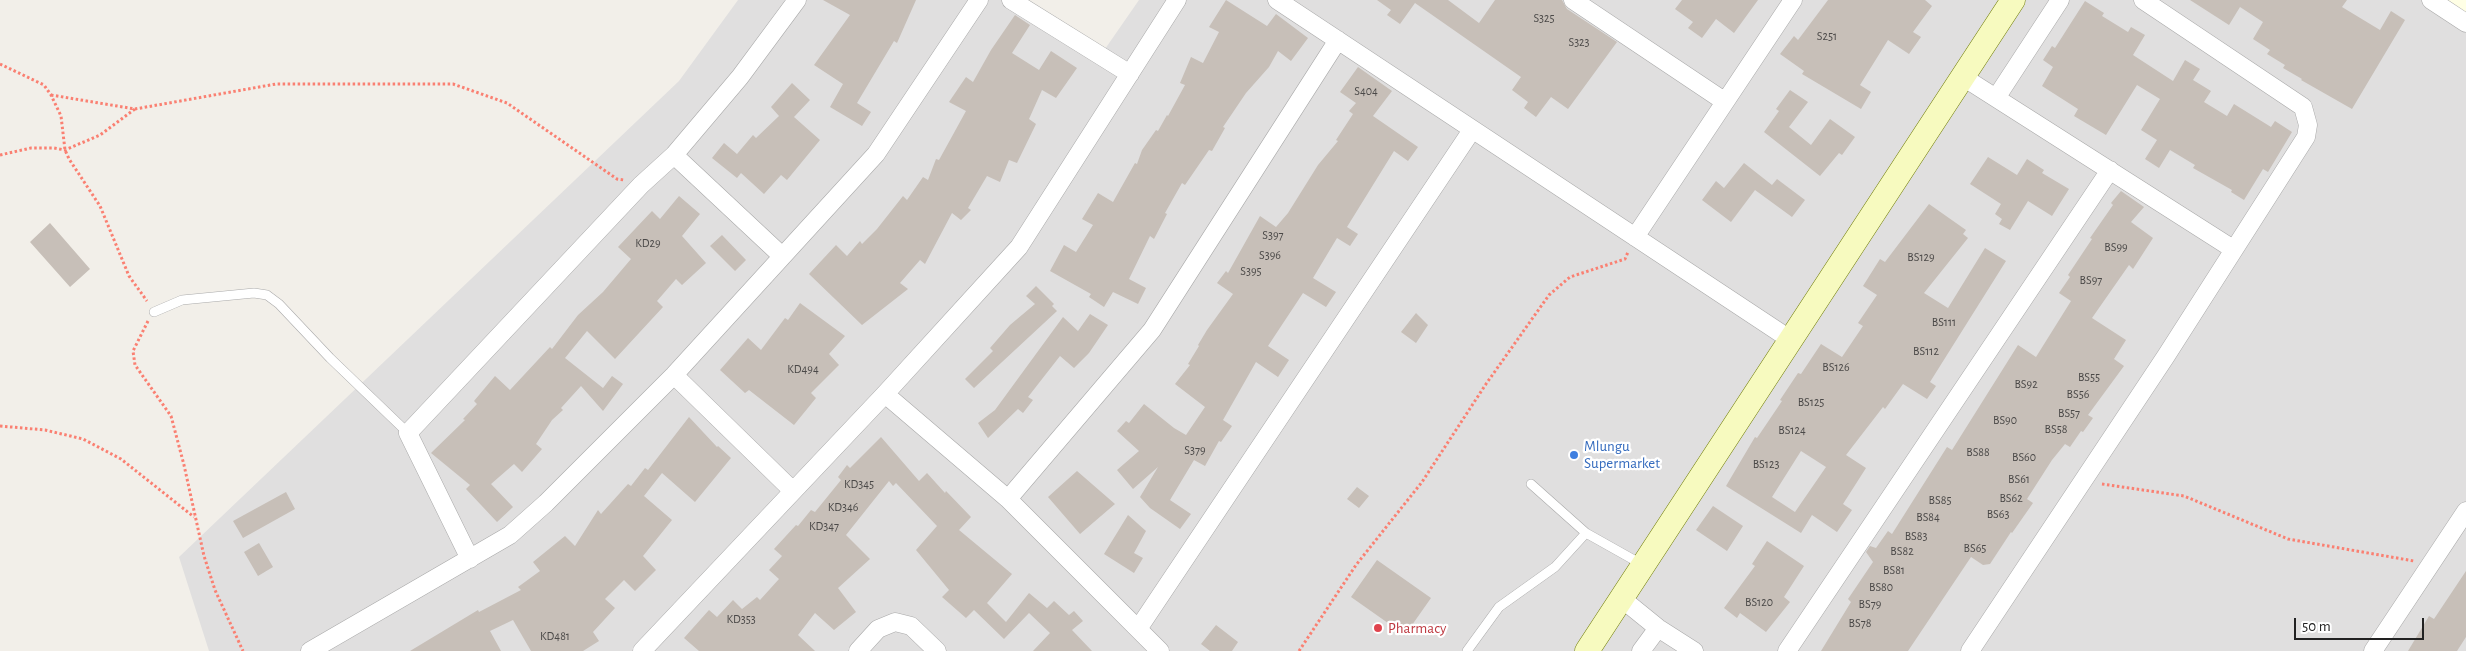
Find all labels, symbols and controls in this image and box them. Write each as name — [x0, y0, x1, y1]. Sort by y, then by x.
house number: S325 — [1533, 11, 1555, 25]
house number: S251 — [1817, 29, 1837, 43]
house number: S323 — [1568, 35, 1590, 49]
house number: S404 — [1354, 84, 1378, 98]
house number: S397 — [1262, 228, 1284, 242]
house number: KD29 — [635, 236, 661, 250]
house number: BS99 — [2104, 240, 2128, 254]
house number: S396 — [1259, 248, 1281, 262]
house number: BS129 — [1907, 250, 1935, 264]
house number: S395 — [1240, 264, 1262, 278]
house number: BS97 — [2080, 273, 2102, 287]
house number: BS111 — [1932, 315, 1956, 329]
house number: BS112 — [1913, 344, 1939, 358]
house number: BS126 — [1822, 360, 1850, 374]
house number: KD494 — [787, 362, 819, 376]
house number: BS55 — [2078, 370, 2100, 384]
house number: BS92 — [2014, 377, 2038, 391]
house number: BS56 — [2067, 387, 2089, 401]
house number: BS125 — [1798, 395, 1824, 409]
house number: BS57 — [2058, 406, 2080, 420]
house number: BS90 — [1993, 413, 2017, 427]
house number: BS58 — [2045, 422, 2067, 436]
house number: BS124 — [1778, 423, 1806, 437]
place label: Mlungu Supermarket — [1584, 437, 1660, 472]
house number: S379 — [1184, 443, 1206, 457]
house number: BS88 — [1966, 445, 1990, 459]
marker: Mlungu Supermarket — [1568, 449, 1580, 461]
house number: BS60 — [2012, 450, 2036, 464]
house number: BS123 — [1753, 457, 1779, 471]
house number: BS61 — [2008, 472, 2030, 486]
house number: KD345 — [844, 477, 874, 491]
house number: BS62 — [1999, 491, 2023, 505]
house number: BS85 — [1929, 493, 1951, 507]
house number: KD346 — [828, 500, 858, 514]
house number: BS63 — [1987, 507, 2009, 521]
house number: BS84 — [1916, 510, 1940, 524]
house number: KD347 — [809, 519, 839, 533]
house number: BS83 — [1905, 529, 1927, 543]
house number: BS65 — [1964, 541, 1986, 555]
house number: BS82 — [1890, 544, 1914, 558]
house number: BS81 — [1883, 563, 1905, 577]
house number: BS80 — [1869, 580, 1893, 594]
house number: BS120 — [1745, 595, 1773, 609]
house number: BS79 — [1859, 597, 1881, 611]
scale bar — [2296, 608, 2426, 640]
house number: KD353 — [726, 612, 756, 626]
house number: BS78 — [1849, 616, 1871, 630]
place label: Pharmacy — [1388, 619, 1446, 637]
text: 50 m — [2302, 619, 2331, 634]
marker: Pharmacy — [1372, 622, 1384, 634]
house number: KD481 — [540, 629, 570, 643]

